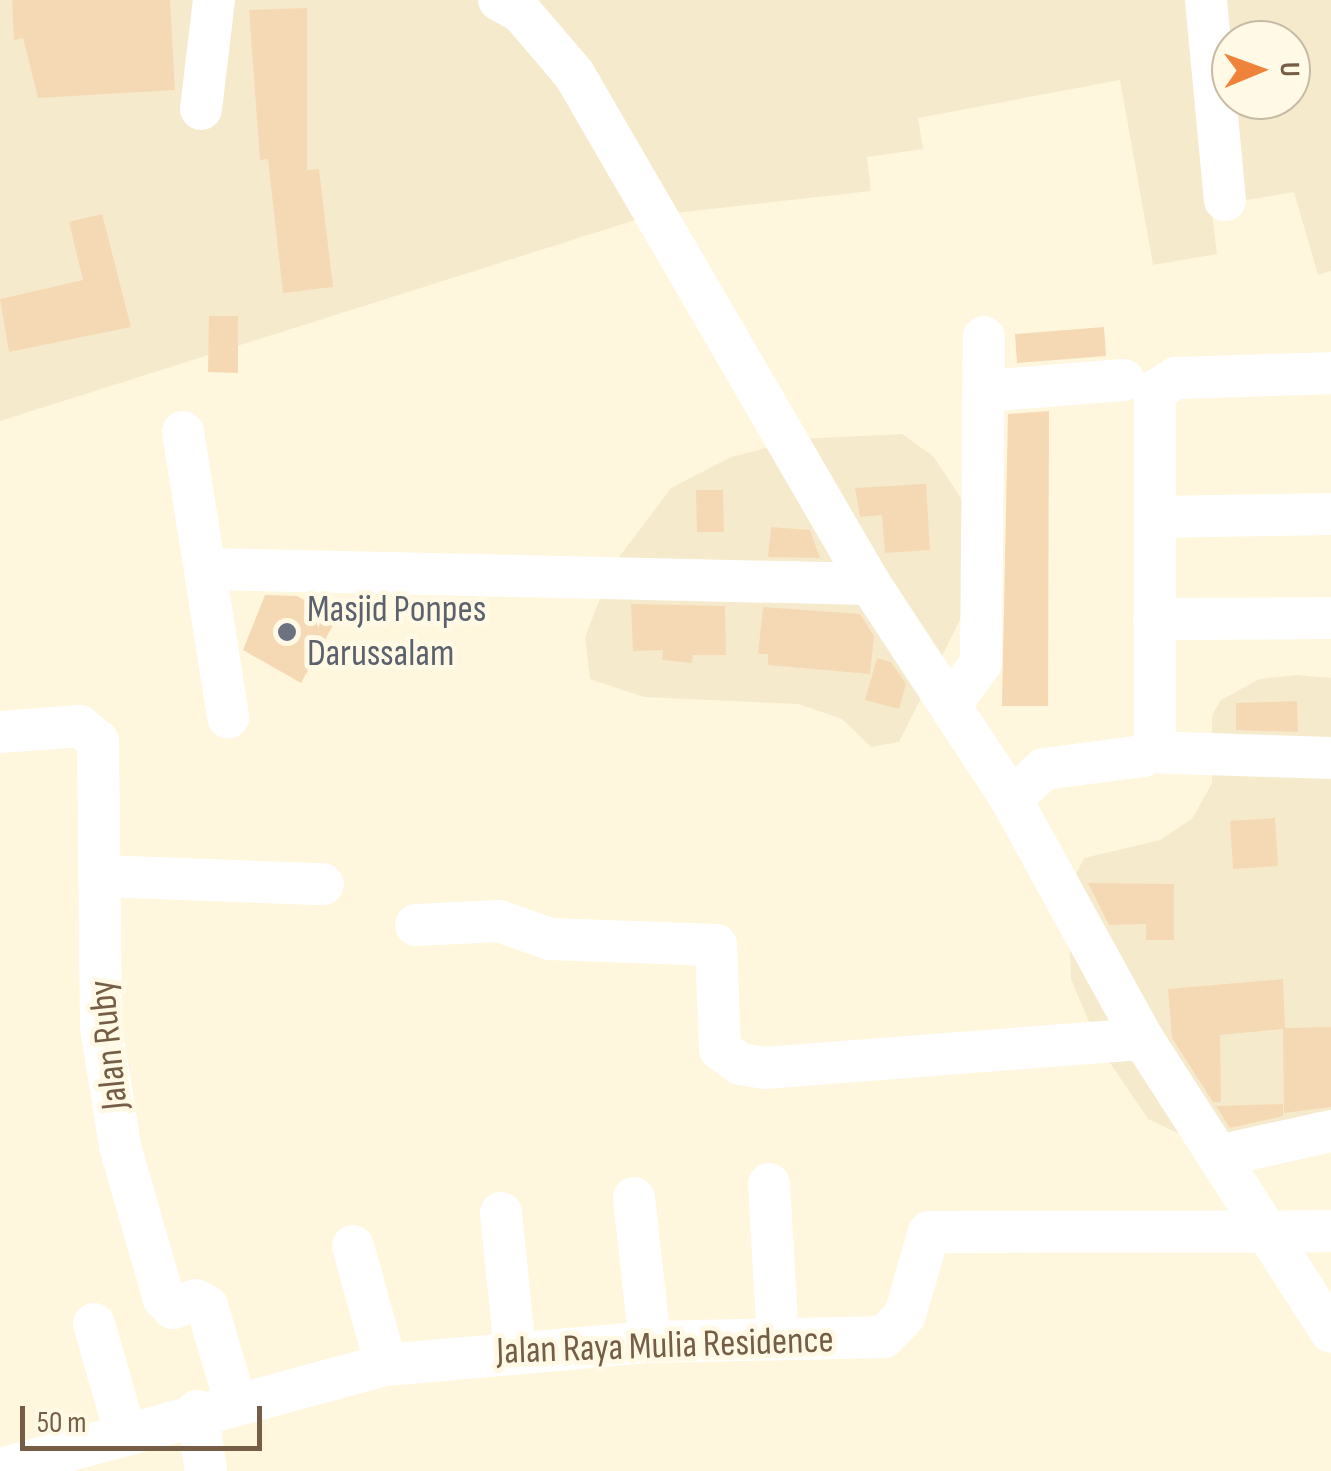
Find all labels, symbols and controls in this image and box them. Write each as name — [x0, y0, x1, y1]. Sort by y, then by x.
north arrow — [1211, 20, 1311, 120]
text: U — [1273, 62, 1306, 77]
place label: Masjid Ponpes Darussalam — [307, 587, 486, 676]
marker: Masjid Ponpes Darussalam — [276, 621, 298, 643]
street label: Jalan Ruby — [80, 978, 138, 1112]
street label: Jalan Raya Mulia Residence — [496, 1317, 834, 1375]
scale bar — [25, 1386, 268, 1448]
text: 50 m — [37, 1405, 86, 1441]

